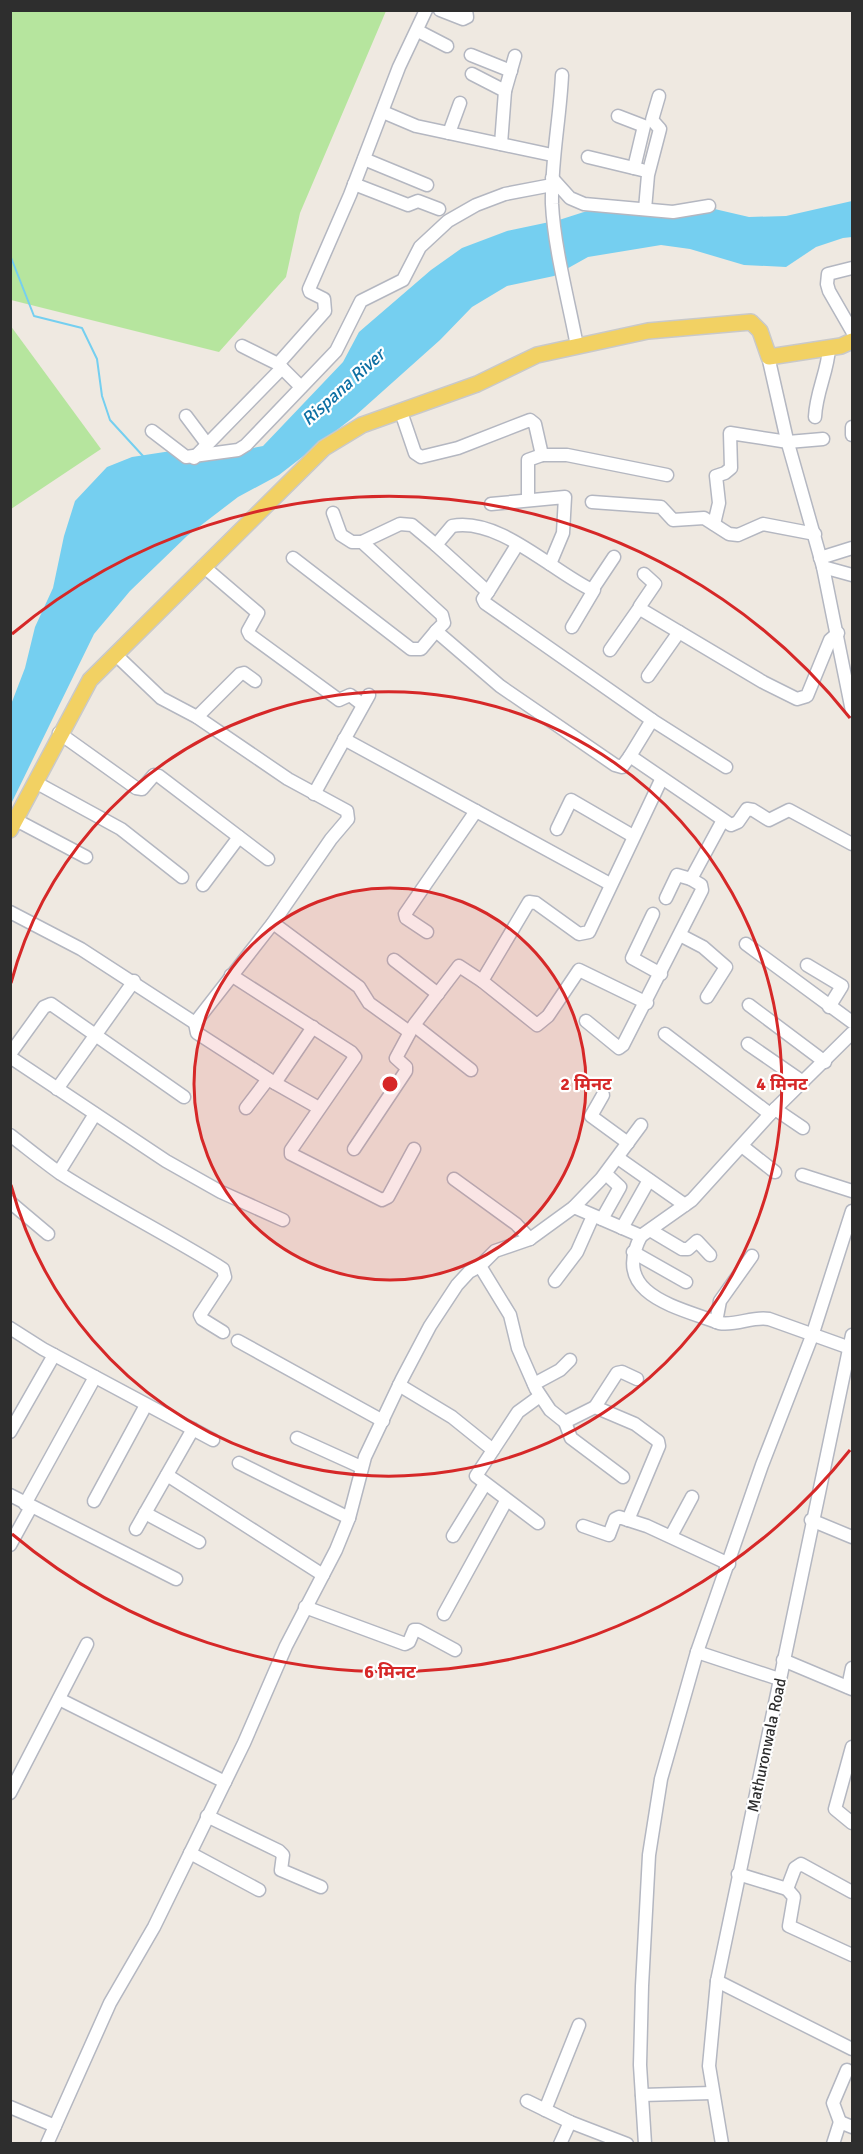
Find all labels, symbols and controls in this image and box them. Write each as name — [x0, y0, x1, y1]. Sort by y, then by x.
water label: Rispana River — [297, 342, 391, 430]
text: 2 मिनट — [560, 1073, 612, 1095]
text: 4 मिनट — [756, 1073, 808, 1095]
centre of rings — [380, 1074, 400, 1094]
text: 6 मिनट — [364, 1661, 416, 1683]
street label: Mathuronwala Road — [743, 1676, 791, 1814]

